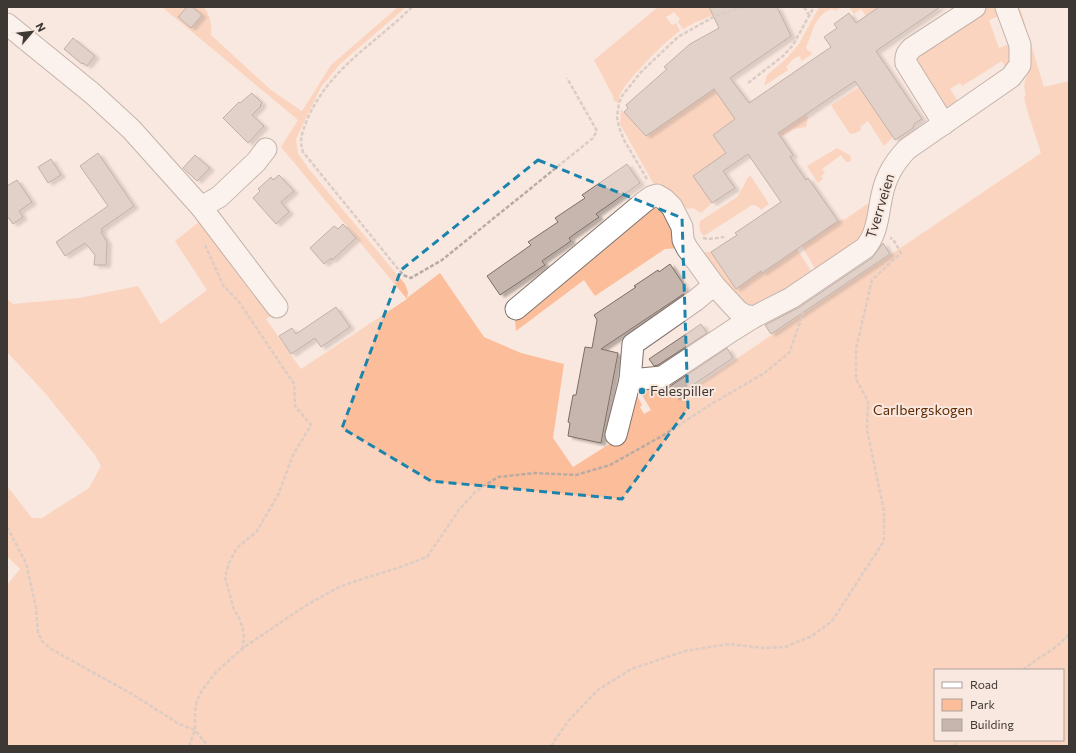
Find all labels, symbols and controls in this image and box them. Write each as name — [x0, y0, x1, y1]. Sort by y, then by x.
north arrow — [12, 12, 52, 52]
text: N — [34, 20, 49, 34]
street label: Tverrveien — [862, 171, 897, 240]
place label: Felespiller — [650, 382, 715, 399]
marker: Felespiller — [637, 386, 647, 396]
park label: Carlbergskogen — [873, 401, 973, 418]
legend — [934, 669, 1064, 741]
text: Road — [970, 677, 998, 691]
text: Park — [970, 697, 996, 711]
text: Building — [970, 717, 1014, 731]

